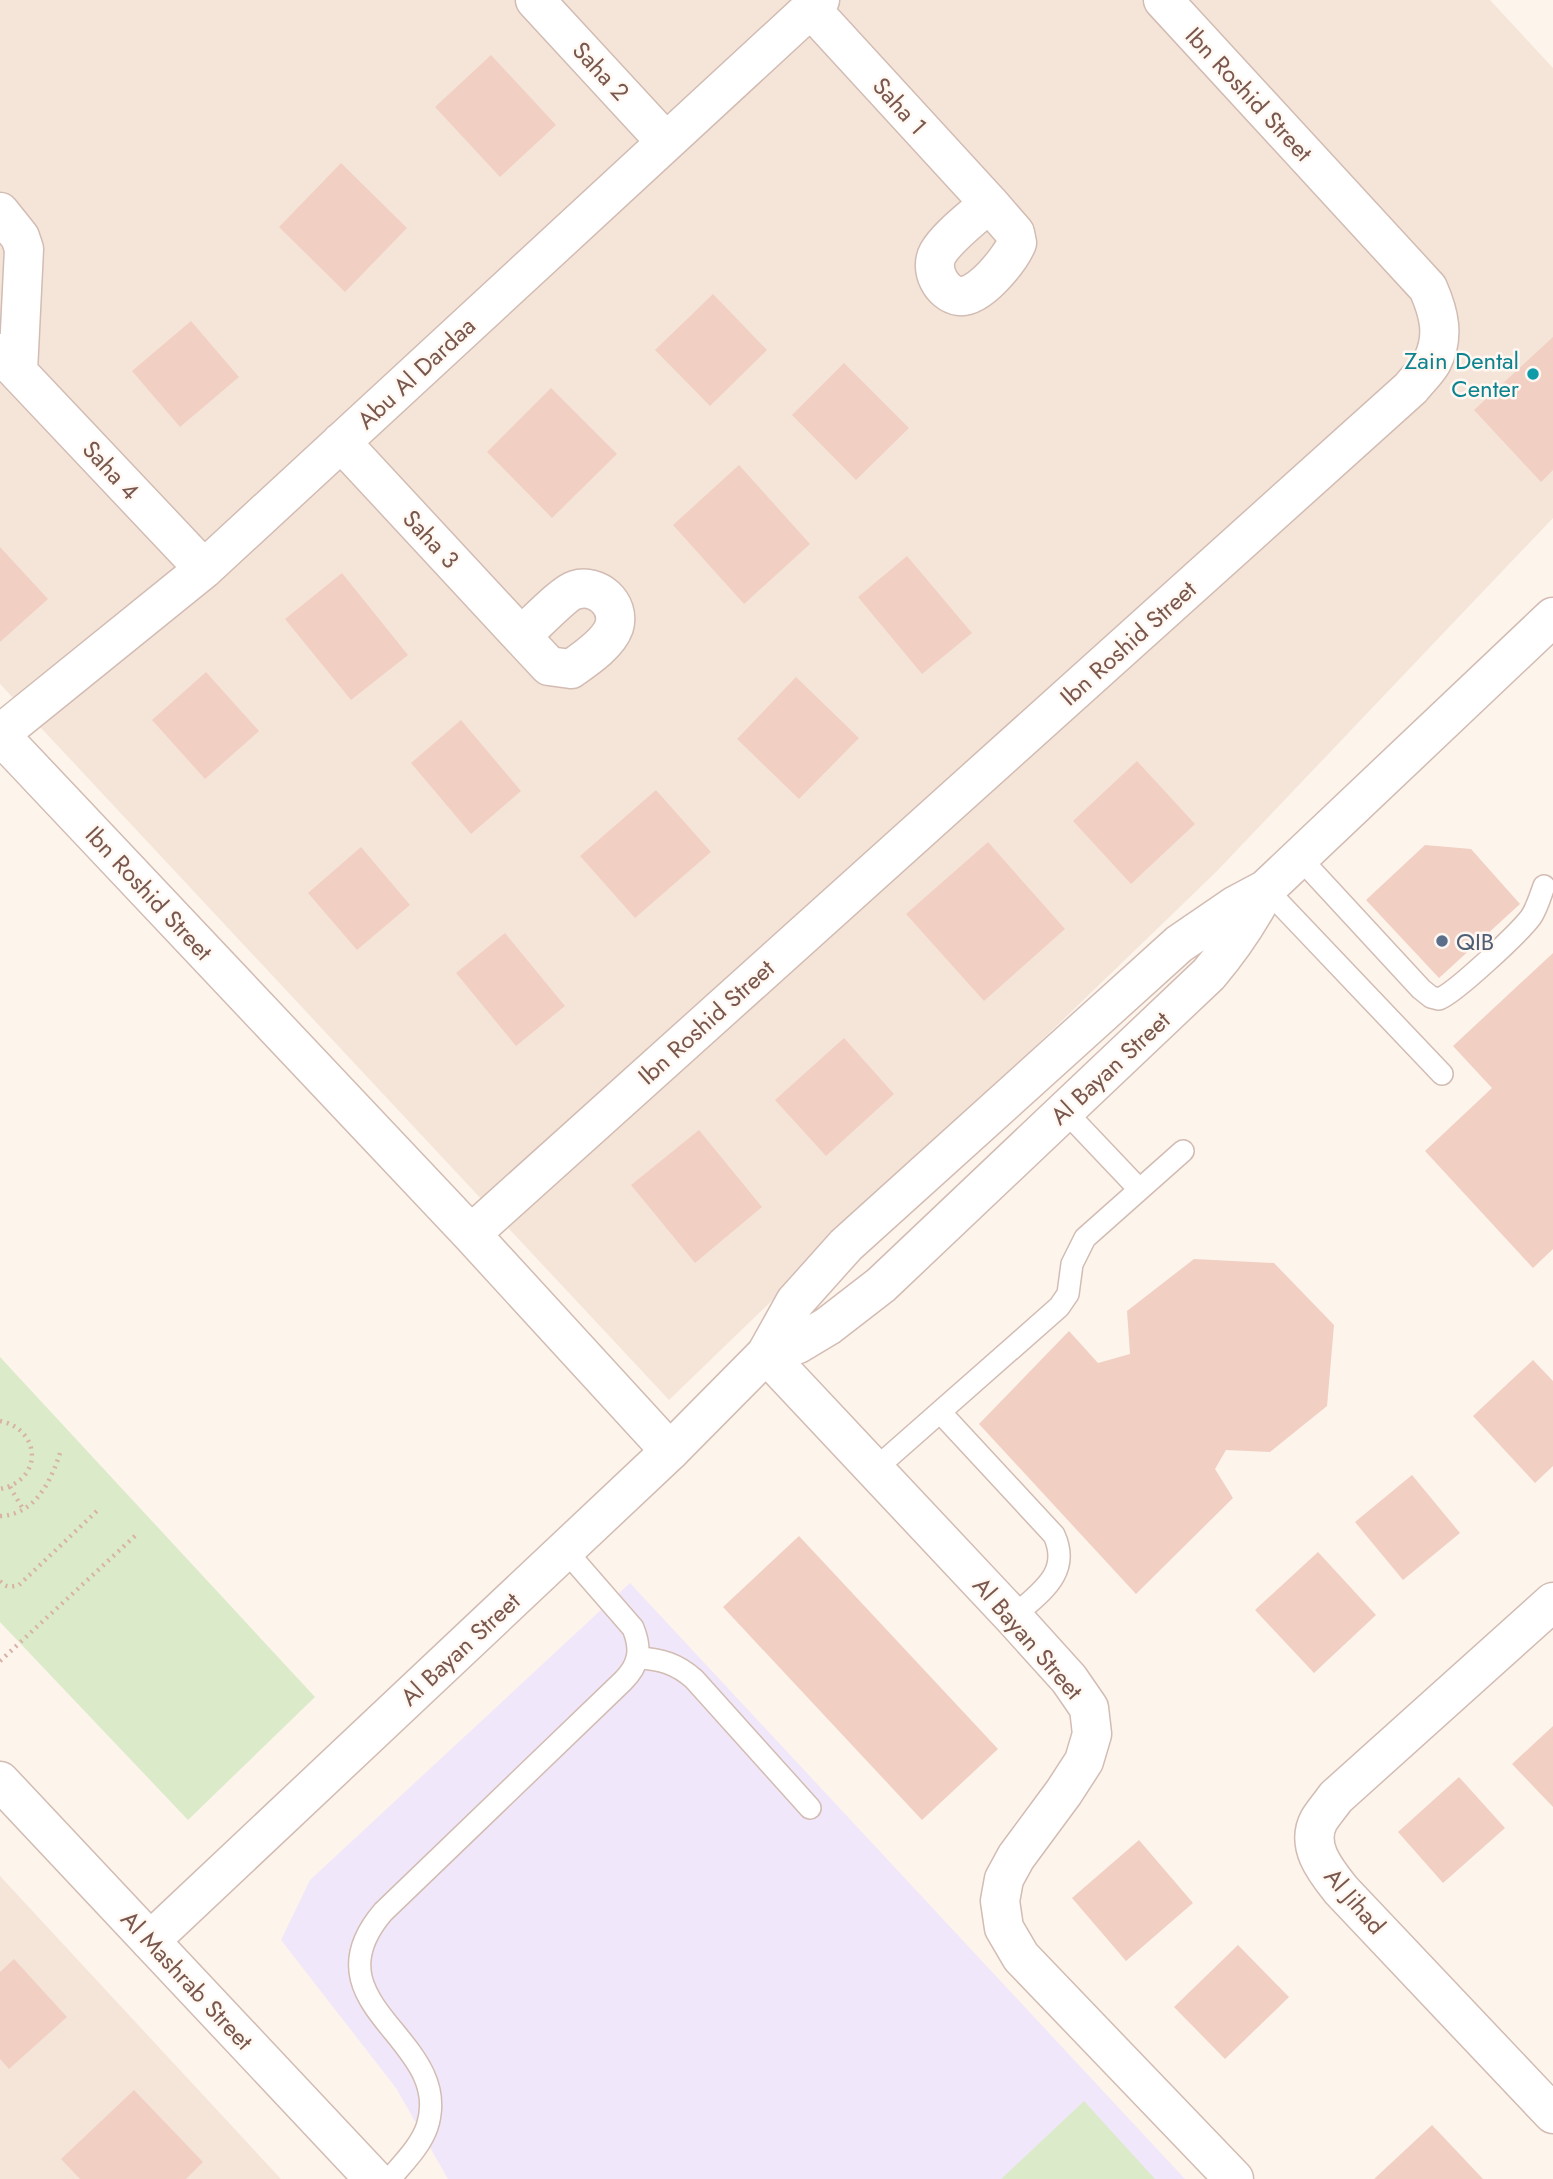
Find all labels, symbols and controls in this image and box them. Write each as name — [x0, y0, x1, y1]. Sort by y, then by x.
street label: Ibn Roshid Street — [1177, 19, 1321, 169]
street label: Saha 2 — [564, 34, 638, 108]
street label: Saha 1 — [865, 69, 935, 143]
street label: Abu Al Dardaa — [349, 309, 483, 437]
place label: Zain Dental Center — [1404, 343, 1520, 406]
marker: Zain Dental Center — [1525, 366, 1541, 382]
street label: Saha 4 — [74, 432, 148, 508]
street label: Saha 3 — [395, 502, 467, 576]
street label: Ibn Roshid Street — [1052, 572, 1204, 714]
street label: Ibn Roshid Street — [77, 818, 221, 968]
place label: QIB — [1456, 924, 1494, 959]
marker: QIB — [1434, 933, 1450, 949]
street label: Ibn Roshid Street — [630, 951, 782, 1093]
street label: Al Bayan Street — [1042, 1003, 1178, 1133]
street label: Al Bayan Street — [965, 1569, 1091, 1707]
street label: Al Bayan Street — [392, 1584, 528, 1714]
street label: Al Jihad — [1316, 1860, 1394, 1942]
street label: Al Mashrab Street — [113, 1902, 261, 2058]

